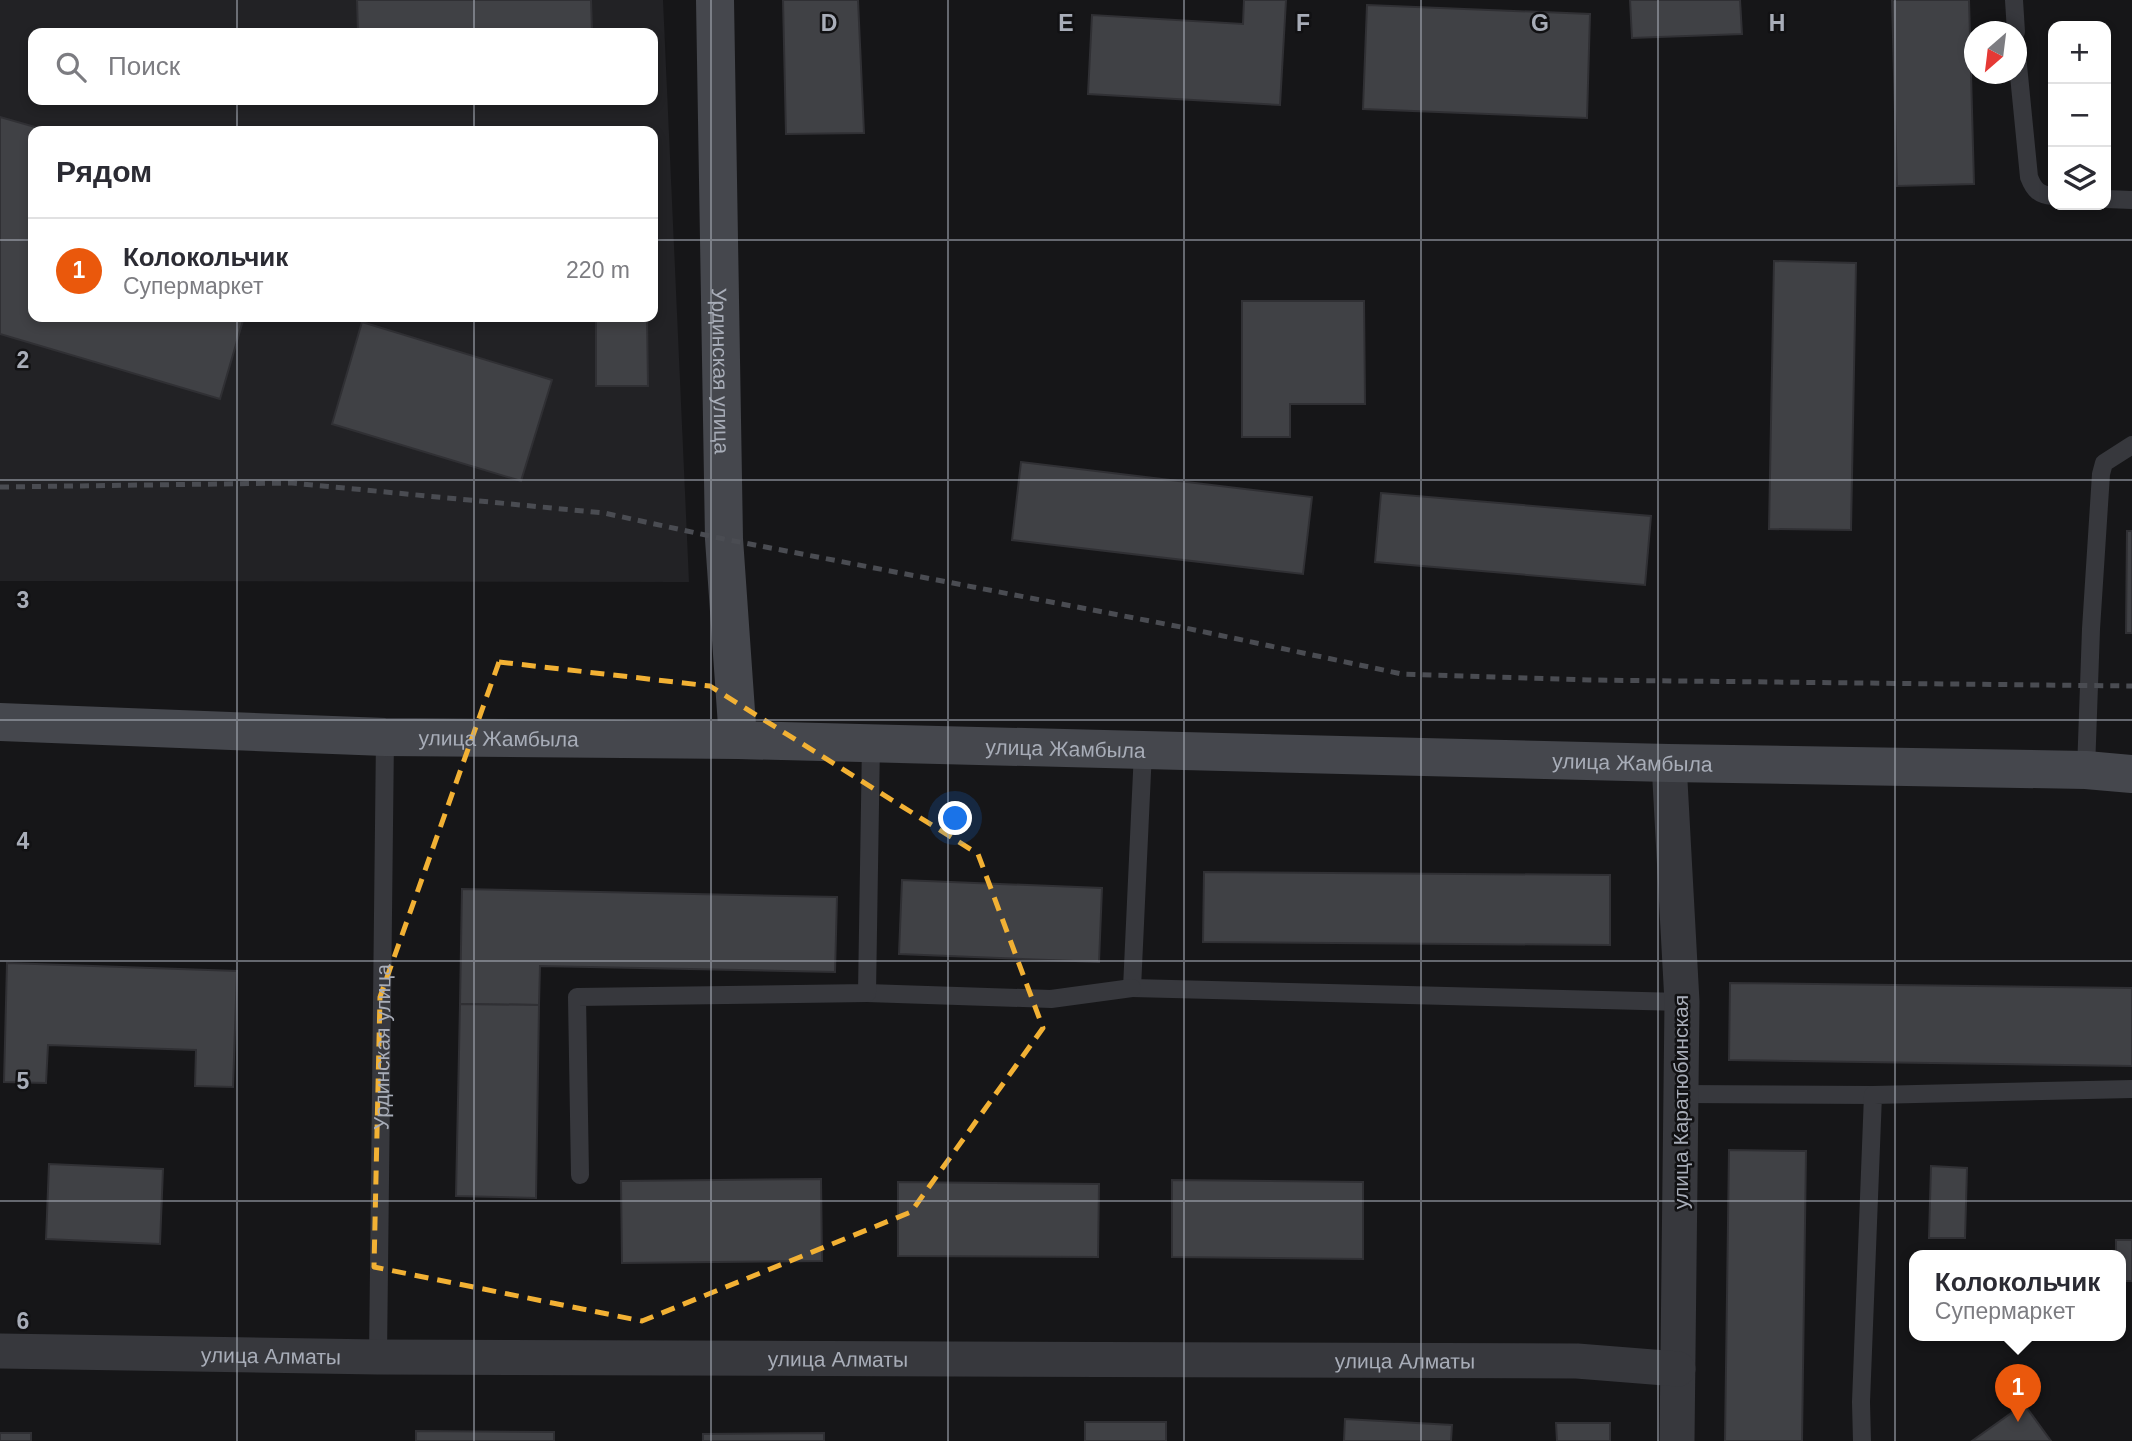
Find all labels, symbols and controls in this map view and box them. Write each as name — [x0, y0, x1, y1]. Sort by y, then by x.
text: D — [821, 10, 837, 36]
text: E — [1058, 10, 1074, 36]
text: F — [1296, 10, 1310, 36]
text: G — [1531, 10, 1549, 36]
text: H — [1769, 10, 1785, 36]
north arrow — [1964, 21, 2027, 84]
map controls — [2048, 21, 2111, 210]
button: + — [2048, 21, 2111, 84]
search box — [28, 28, 658, 105]
icon: search — [52, 48, 90, 86]
text: Поиск — [108, 51, 180, 81]
button: − — [2048, 84, 2111, 147]
button: layers — [2048, 147, 2111, 210]
text: Рядом — [56, 155, 152, 188]
text: Колокольчик — [123, 242, 288, 272]
text: 1 — [73, 257, 85, 283]
text: 220 m — [566, 257, 630, 283]
text: Супермаркет — [123, 273, 263, 299]
street label: Урдинская улица — [708, 288, 734, 454]
text: 2 — [17, 347, 29, 373]
text: 3 — [17, 587, 29, 613]
street label: улица Жамбыла — [418, 726, 579, 750]
street label: улица Жамбыла — [985, 735, 1146, 762]
street label: улица Жамбыла — [1552, 749, 1713, 775]
your location — [938, 801, 972, 835]
text: 4 — [17, 828, 30, 854]
street label: Урдинская улица — [369, 964, 394, 1130]
street label: улица Каратюбинская — [1669, 995, 1692, 1209]
text: 5 — [17, 1068, 30, 1094]
popup — [1909, 1250, 2126, 1341]
text: Колокольчик — [1935, 1267, 2100, 1297]
text: Супермаркет — [1935, 1298, 2075, 1324]
text: 6 — [17, 1308, 29, 1334]
street label: улица Алматы — [201, 1343, 341, 1368]
street label: улица Алматы — [768, 1347, 908, 1370]
street label: улица Алматы — [1335, 1349, 1475, 1372]
pin: 1 — [1995, 1364, 2041, 1422]

